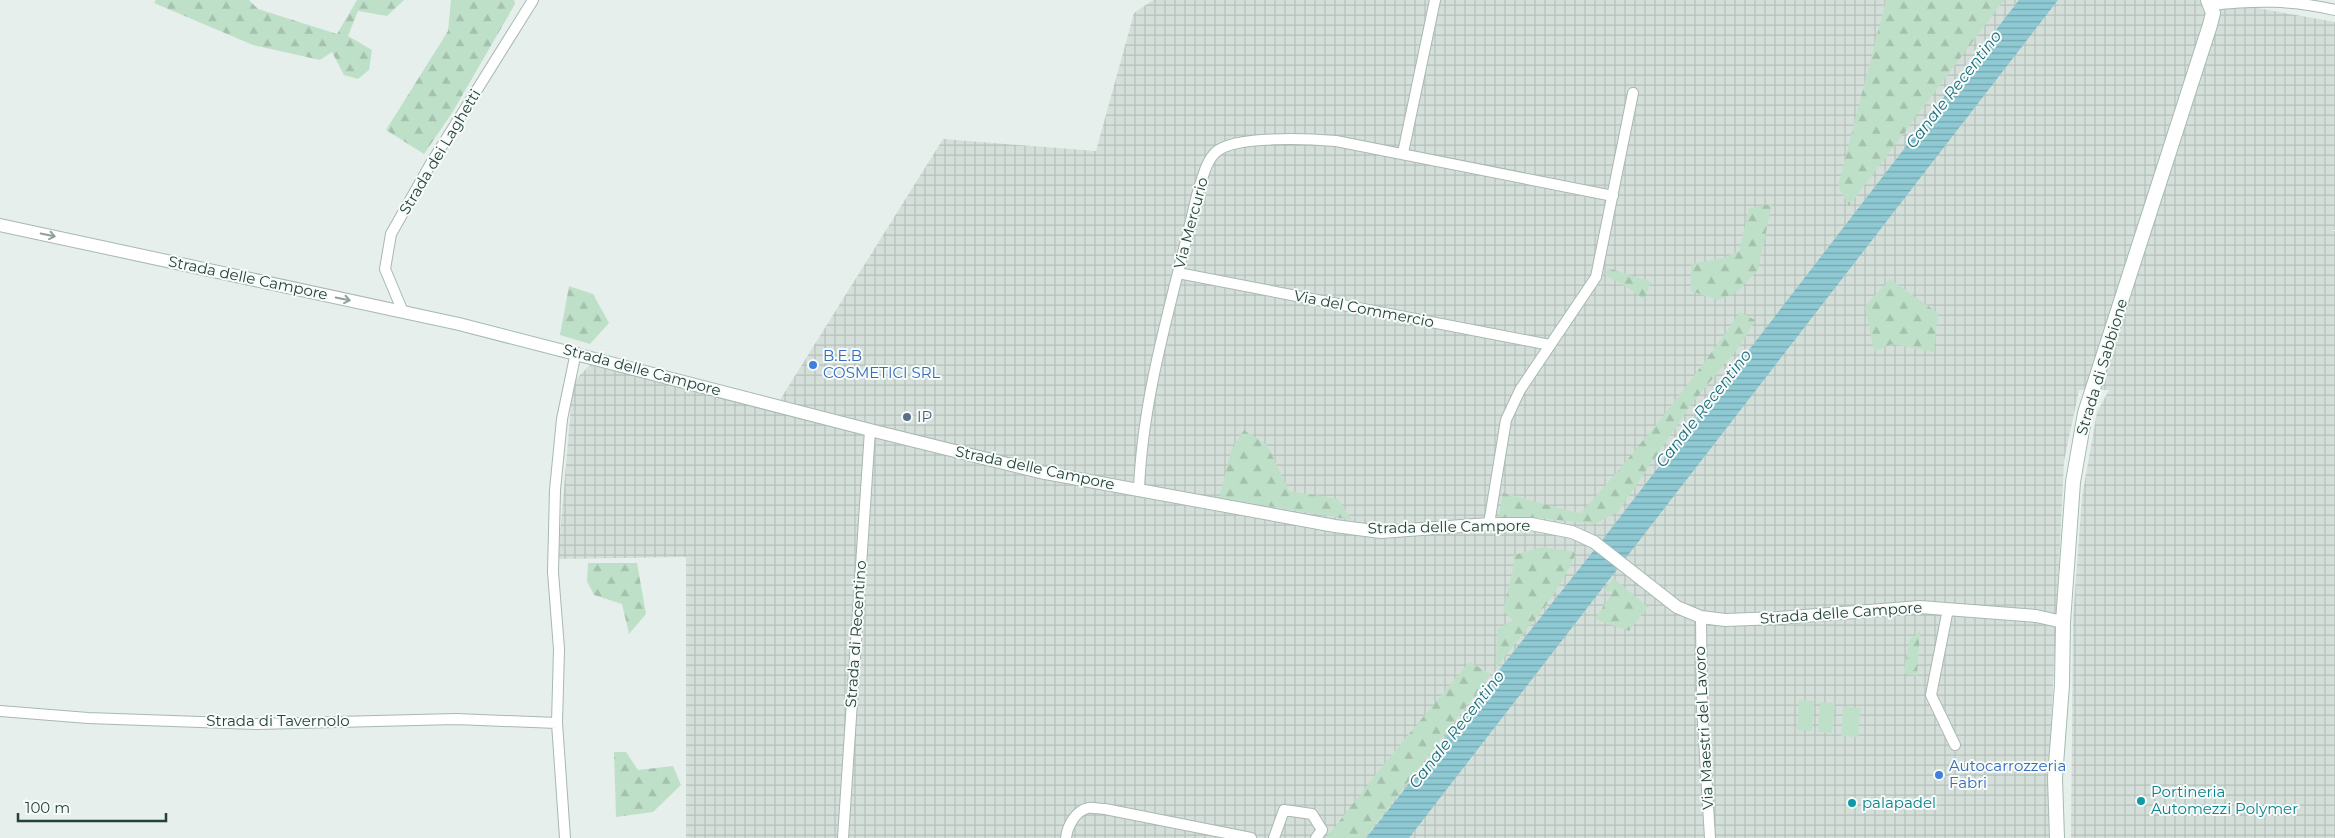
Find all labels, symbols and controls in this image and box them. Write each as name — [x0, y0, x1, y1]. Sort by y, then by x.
water label: Canale Recentino — [1902, 27, 2005, 152]
street label: Strada dei Laghetti — [395, 86, 485, 218]
street label: Via Mercurio — [1169, 175, 1212, 271]
one-way arrow — [39, 231, 55, 240]
street label: Strada delle Campore — [167, 251, 330, 304]
street label: Via del Commercio — [1292, 286, 1436, 331]
one-way arrow — [335, 295, 351, 304]
street label: Strada di Sabbione — [2072, 296, 2131, 437]
street label: Strada delle Campore — [561, 339, 723, 400]
place label: B.E.B COSMETICI SRL — [823, 346, 941, 382]
water label: Canale Recentino — [1652, 346, 1755, 471]
marker: B.E.B COSMETICI SRL — [807, 359, 819, 371]
place label: IP — [917, 407, 932, 426]
marker: IP — [901, 411, 913, 423]
street label: Strada delle Campore — [954, 441, 1117, 494]
street label: Strada delle Campore — [1368, 516, 1530, 537]
street label: Strada di Recentino — [841, 560, 870, 708]
street label: Strada delle Campore — [1759, 597, 1923, 628]
street label: Via Maestri del Lavoro — [1690, 646, 1717, 810]
water label: Canale Recentino — [1405, 667, 1508, 792]
street label: Strada di Tavernolo — [206, 711, 350, 730]
place label: Autocarrozzeria Fabri — [1949, 756, 2066, 792]
marker: Autocarrozzeria Fabri — [1933, 769, 1945, 781]
place label: Portineria Automezzi Polymer — [2151, 782, 2298, 818]
scale bar — [18, 790, 165, 822]
place label: palapadel — [1862, 793, 1936, 812]
marker: Portineria Automezzi Polymer — [2135, 795, 2147, 807]
marker: palapadel — [1846, 797, 1858, 809]
text: 100 m — [25, 798, 70, 817]

